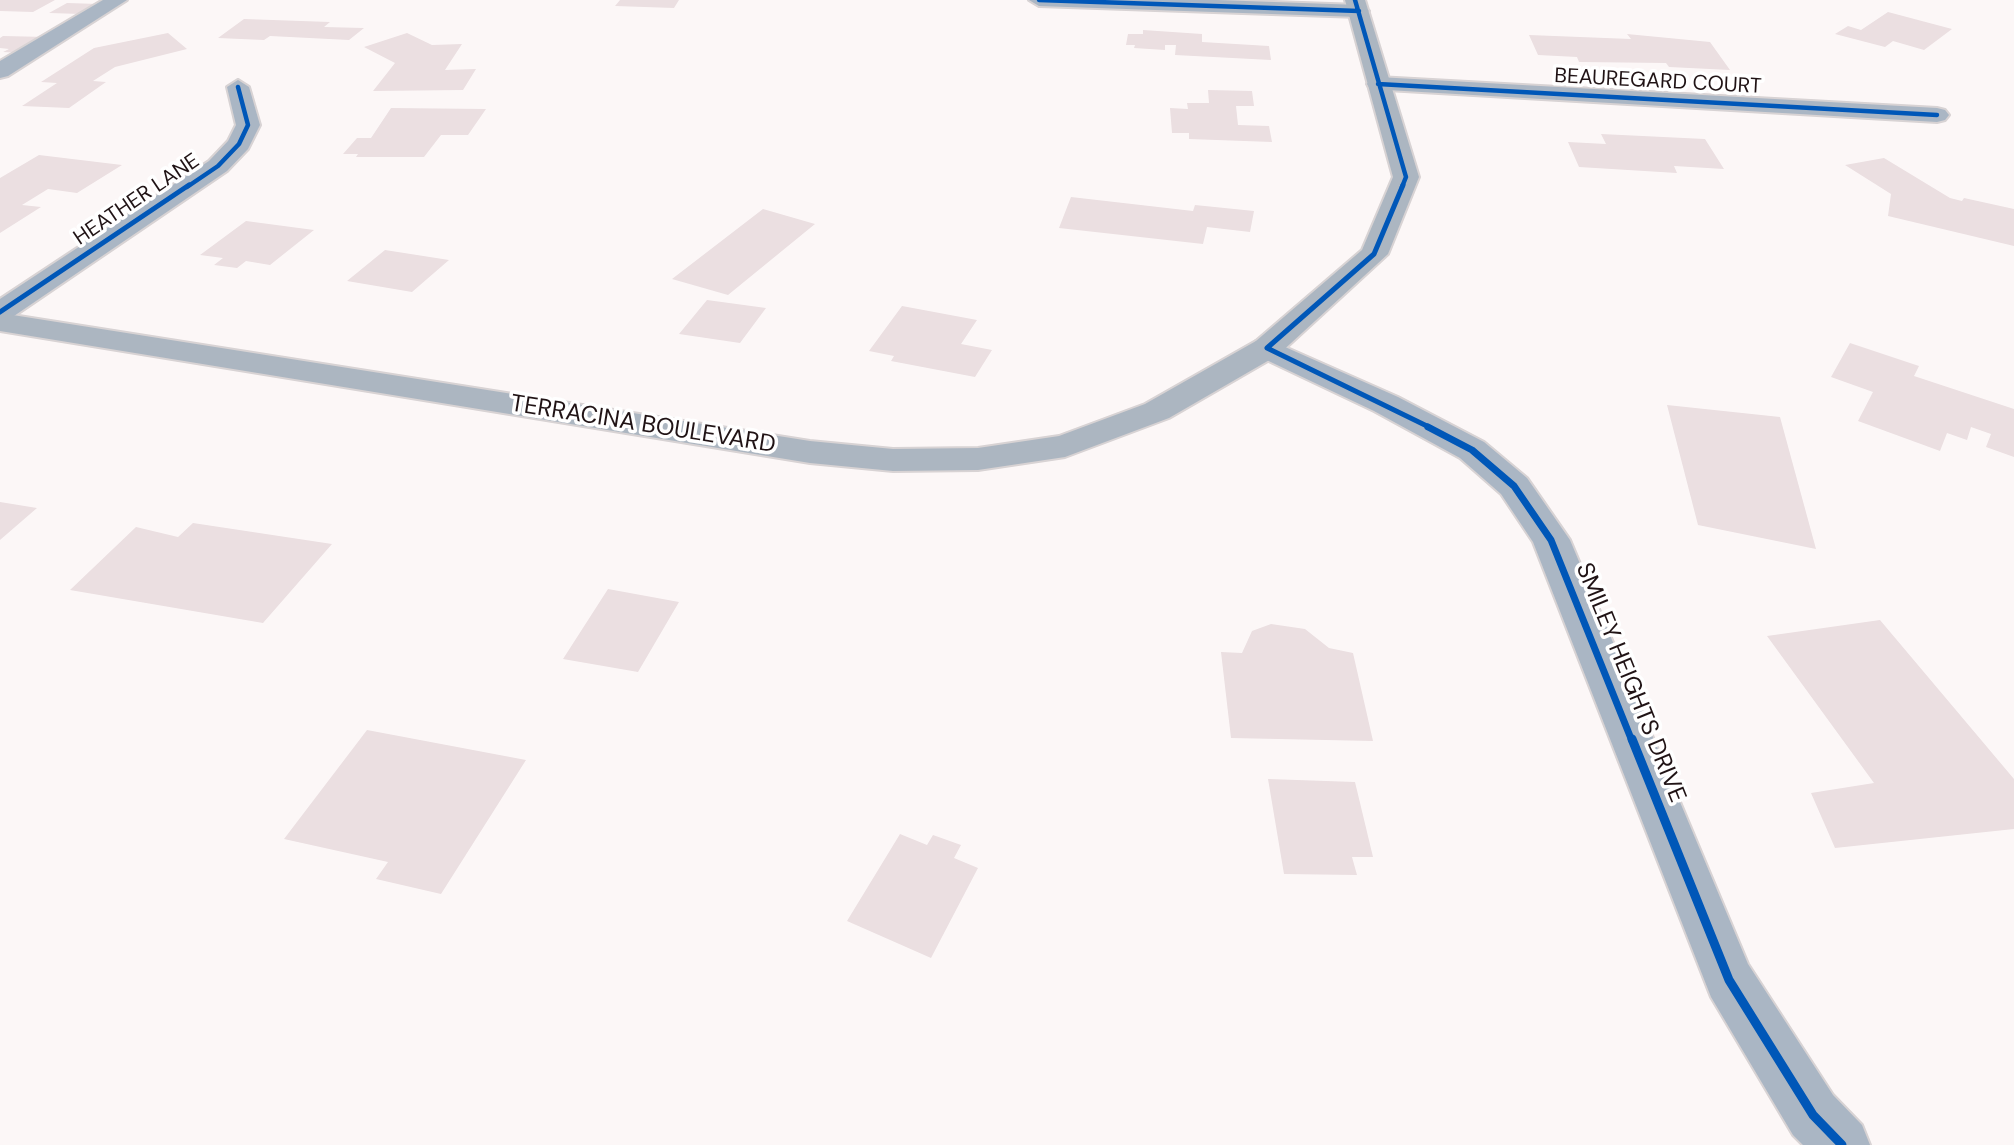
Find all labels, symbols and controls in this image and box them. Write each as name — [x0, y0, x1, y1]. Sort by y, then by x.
street label: BEAUREGARD COURT — [1554, 64, 1762, 100]
street label: HEATHER LANE — [69, 149, 205, 251]
street label: TERRACINA BOULEVARD — [509, 390, 777, 460]
street label: SMILEY HEIGHTS DRIVE — [1569, 559, 1691, 807]

